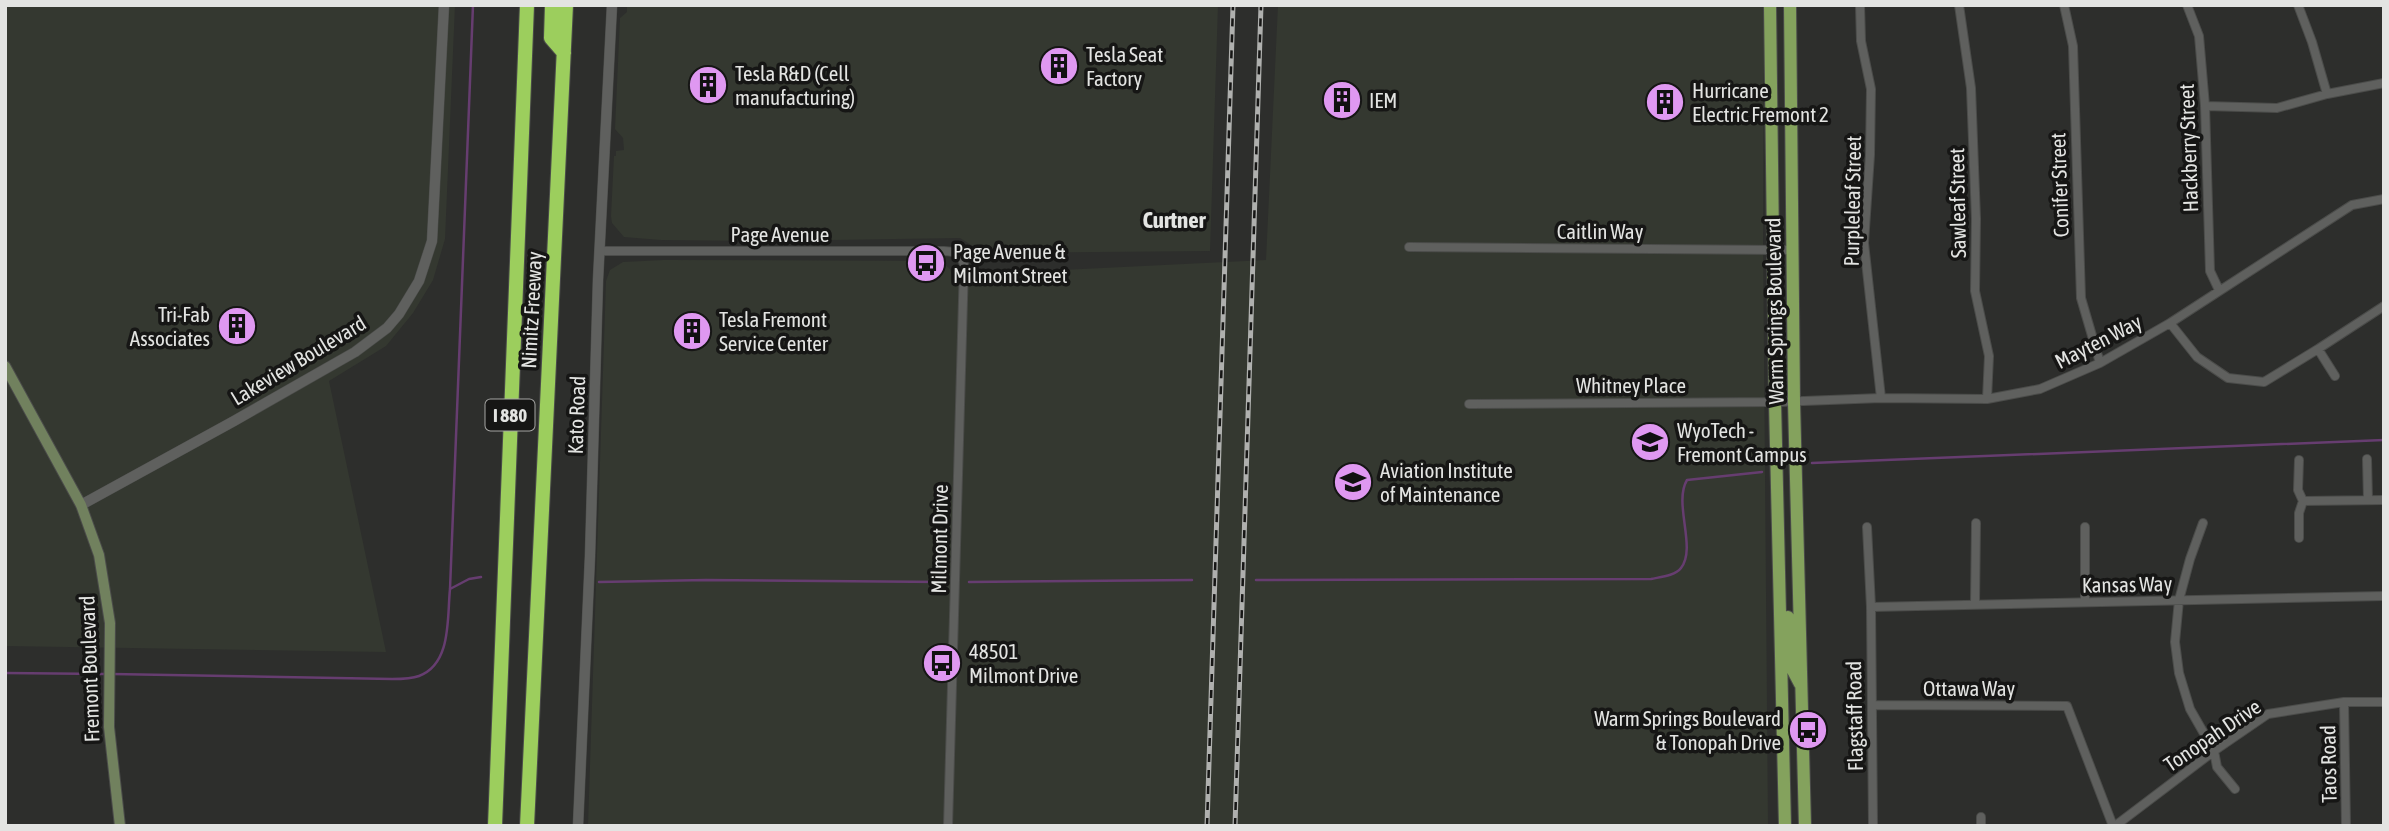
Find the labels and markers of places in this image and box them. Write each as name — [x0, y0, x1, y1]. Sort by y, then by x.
place label: Tesla Seat Factory — [1086, 42, 1163, 90]
building icon: Tesla Seat Factory — [1038, 45, 1080, 87]
place label: Tesla R&D (Cell manufacturing) — [735, 61, 855, 109]
building icon: Tesla R&D (Cell manufacturing) — [687, 64, 729, 106]
place label: Hurricane Electric Fremont 2 — [1692, 78, 1829, 126]
building icon: IEM — [1321, 79, 1363, 121]
building icon: Hurricane Electric Fremont 2 — [1644, 81, 1686, 123]
place label: IEM — [1369, 88, 1397, 112]
place label: Page Avenue & Milmont Street — [953, 239, 1068, 287]
bus stop icon: Page Avenue & Milmont Street — [905, 242, 947, 284]
place label: Tri-Fab Associates — [130, 302, 210, 350]
building icon: Tri-Fab Associates — [216, 305, 258, 347]
place label: Tesla Fremont Service Center — [719, 307, 829, 355]
building icon: Tesla Fremont Service Center — [671, 310, 713, 352]
place label: WyoTech - Fremont Campus — [1677, 418, 1807, 466]
school or university icon: WyoTech - Fremont Campus — [1629, 421, 1671, 463]
place label: Aviation Institute of Maintenance — [1380, 458, 1513, 506]
school or university icon: Aviation Institute of Maintenance — [1332, 461, 1374, 503]
place label: 48501 Milmont Drive — [969, 639, 1078, 687]
bus stop icon: 48501 Milmont Drive — [921, 642, 963, 684]
place label: Warm Springs Boulevard & Tonopah Drive — [1594, 706, 1781, 754]
bus stop icon: Warm Springs Boulevard & Tonopah Drive — [1787, 709, 1829, 751]

